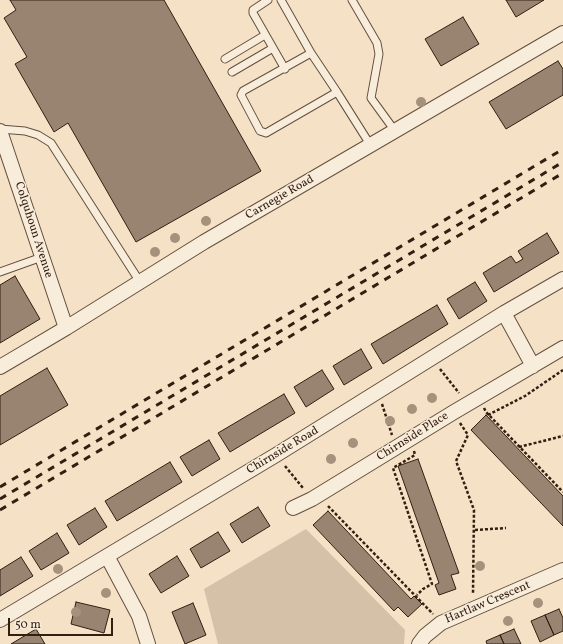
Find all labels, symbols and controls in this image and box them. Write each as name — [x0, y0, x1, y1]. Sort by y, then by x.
street label: Carnegie Road — [243, 173, 317, 223]
street label: Colquhoun Avenue — [11, 180, 55, 280]
street label: Chirnside Place — [374, 409, 452, 465]
street label: Chirnside Road — [244, 424, 322, 478]
street label: Hartlaw Crescent — [443, 579, 533, 627]
scale bar — [10, 610, 115, 636]
text: 50 m — [15, 617, 41, 633]

